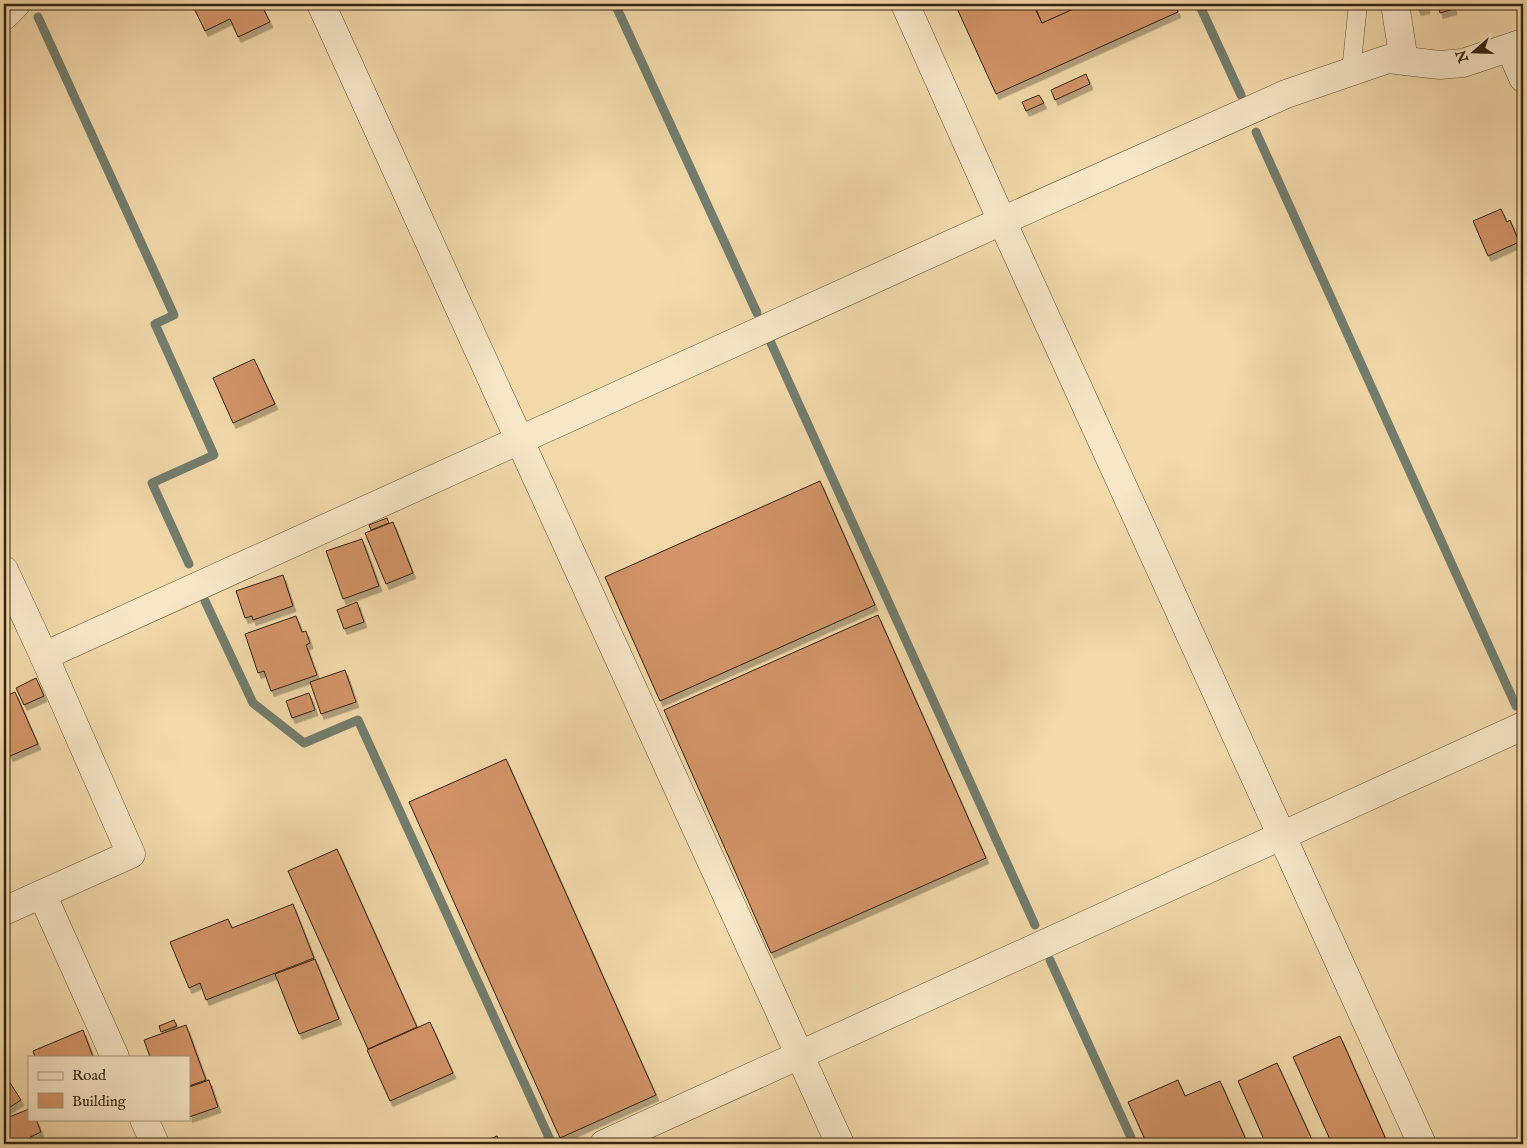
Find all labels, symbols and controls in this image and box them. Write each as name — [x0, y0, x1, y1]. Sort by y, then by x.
north arrow — [1450, 28, 1500, 78]
text: N — [1452, 47, 1474, 66]
legend — [28, 1056, 190, 1120]
text: Road — [72, 1066, 107, 1085]
text: Building — [72, 1092, 127, 1111]

